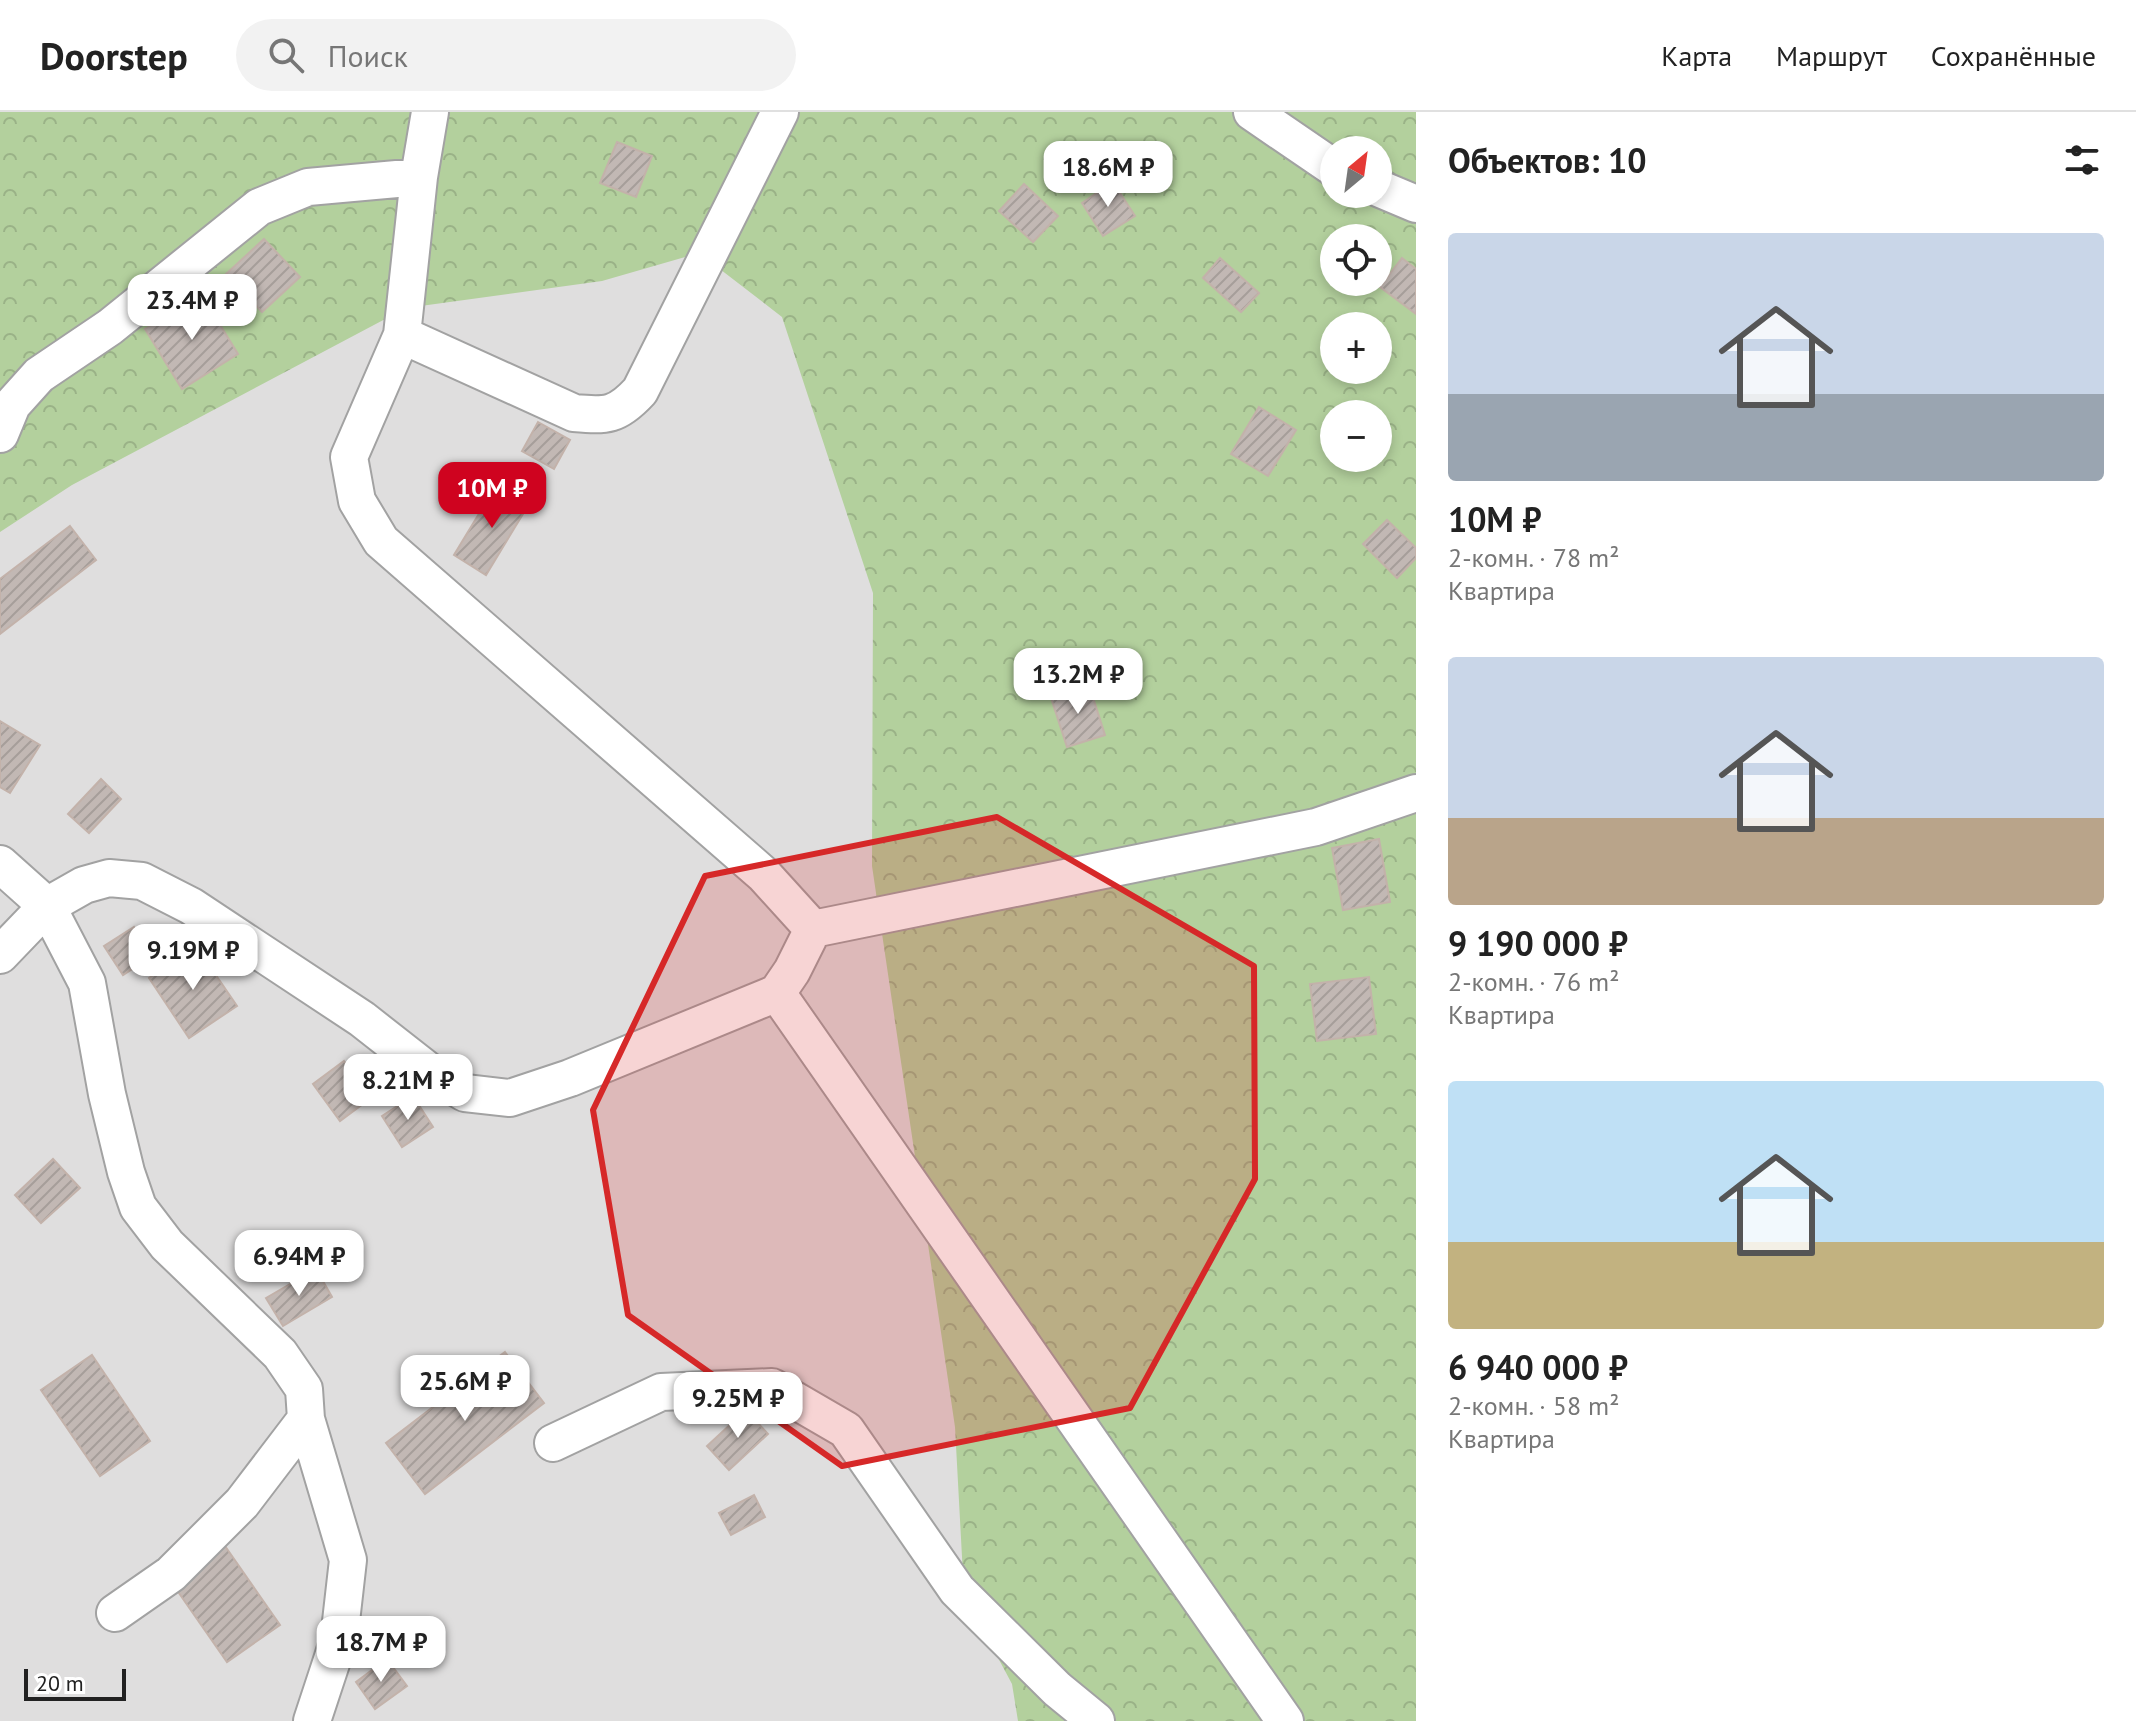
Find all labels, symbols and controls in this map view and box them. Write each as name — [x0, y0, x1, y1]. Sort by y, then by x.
search box — [236, 19, 796, 91]
text: Doorstep — [40, 31, 188, 80]
icon: search — [264, 33, 308, 77]
text: Поиск — [328, 36, 408, 75]
text: Карта — [1661, 37, 1732, 74]
text: Маршрут — [1776, 37, 1887, 74]
text: Сохранённые — [1931, 37, 2096, 74]
north arrow — [1320, 136, 1392, 208]
map controls — [1320, 136, 1392, 472]
text: Объектов: 10 — [1448, 138, 1647, 182]
icon: filters — [2060, 138, 2104, 182]
pin: 18.6M ₽ — [1034, 141, 1182, 209]
text: 18.6M ₽ — [1062, 150, 1154, 183]
button: locate — [1320, 224, 1392, 296]
pin: 23.4M ₽ — [118, 274, 266, 342]
text: 23.4M ₽ — [146, 283, 238, 316]
icon: home — [1704, 285, 1848, 429]
button: + — [1320, 312, 1392, 384]
button: − — [1320, 400, 1392, 472]
pin: 10M ₽ — [436, 462, 548, 530]
text: 10M ₽ — [456, 471, 528, 504]
text: 10M ₽ — [1448, 497, 1542, 541]
text: 2-комн. · 78 m² — [1448, 541, 1619, 574]
text: Квартира — [1448, 574, 1555, 607]
pin: 13.2M ₽ — [1004, 648, 1152, 716]
text: 13.2M ₽ — [1032, 657, 1124, 690]
icon: home — [1704, 709, 1848, 853]
text: 9 190 000 ₽ — [1448, 921, 1628, 965]
pin: 9.19M ₽ — [119, 924, 267, 992]
text: 9.19M ₽ — [147, 933, 239, 966]
text: 2-комн. · 76 m² — [1448, 965, 1619, 998]
text: Квартира — [1448, 998, 1555, 1031]
pin: 8.21M ₽ — [334, 1054, 482, 1122]
text: 8.21M ₽ — [362, 1063, 454, 1096]
icon: home — [1704, 1133, 1848, 1277]
pin: 6.94M ₽ — [225, 1230, 373, 1298]
text: 6.94M ₽ — [253, 1239, 345, 1272]
text: 6 940 000 ₽ — [1448, 1345, 1628, 1389]
pin: 25.6M ₽ — [391, 1355, 539, 1423]
text: 25.6M ₽ — [419, 1364, 511, 1397]
pin: 9.25M ₽ — [664, 1372, 812, 1440]
text: 9.25M ₽ — [692, 1381, 784, 1414]
text: 2-комн. · 58 m² — [1448, 1389, 1619, 1422]
text: Квартира — [1448, 1422, 1555, 1455]
pin: 18.7M ₽ — [307, 1616, 455, 1684]
text: 18.7M ₽ — [335, 1625, 427, 1658]
scale bar — [24, 1665, 126, 1701]
text: 20 m — [36, 1669, 84, 1697]

